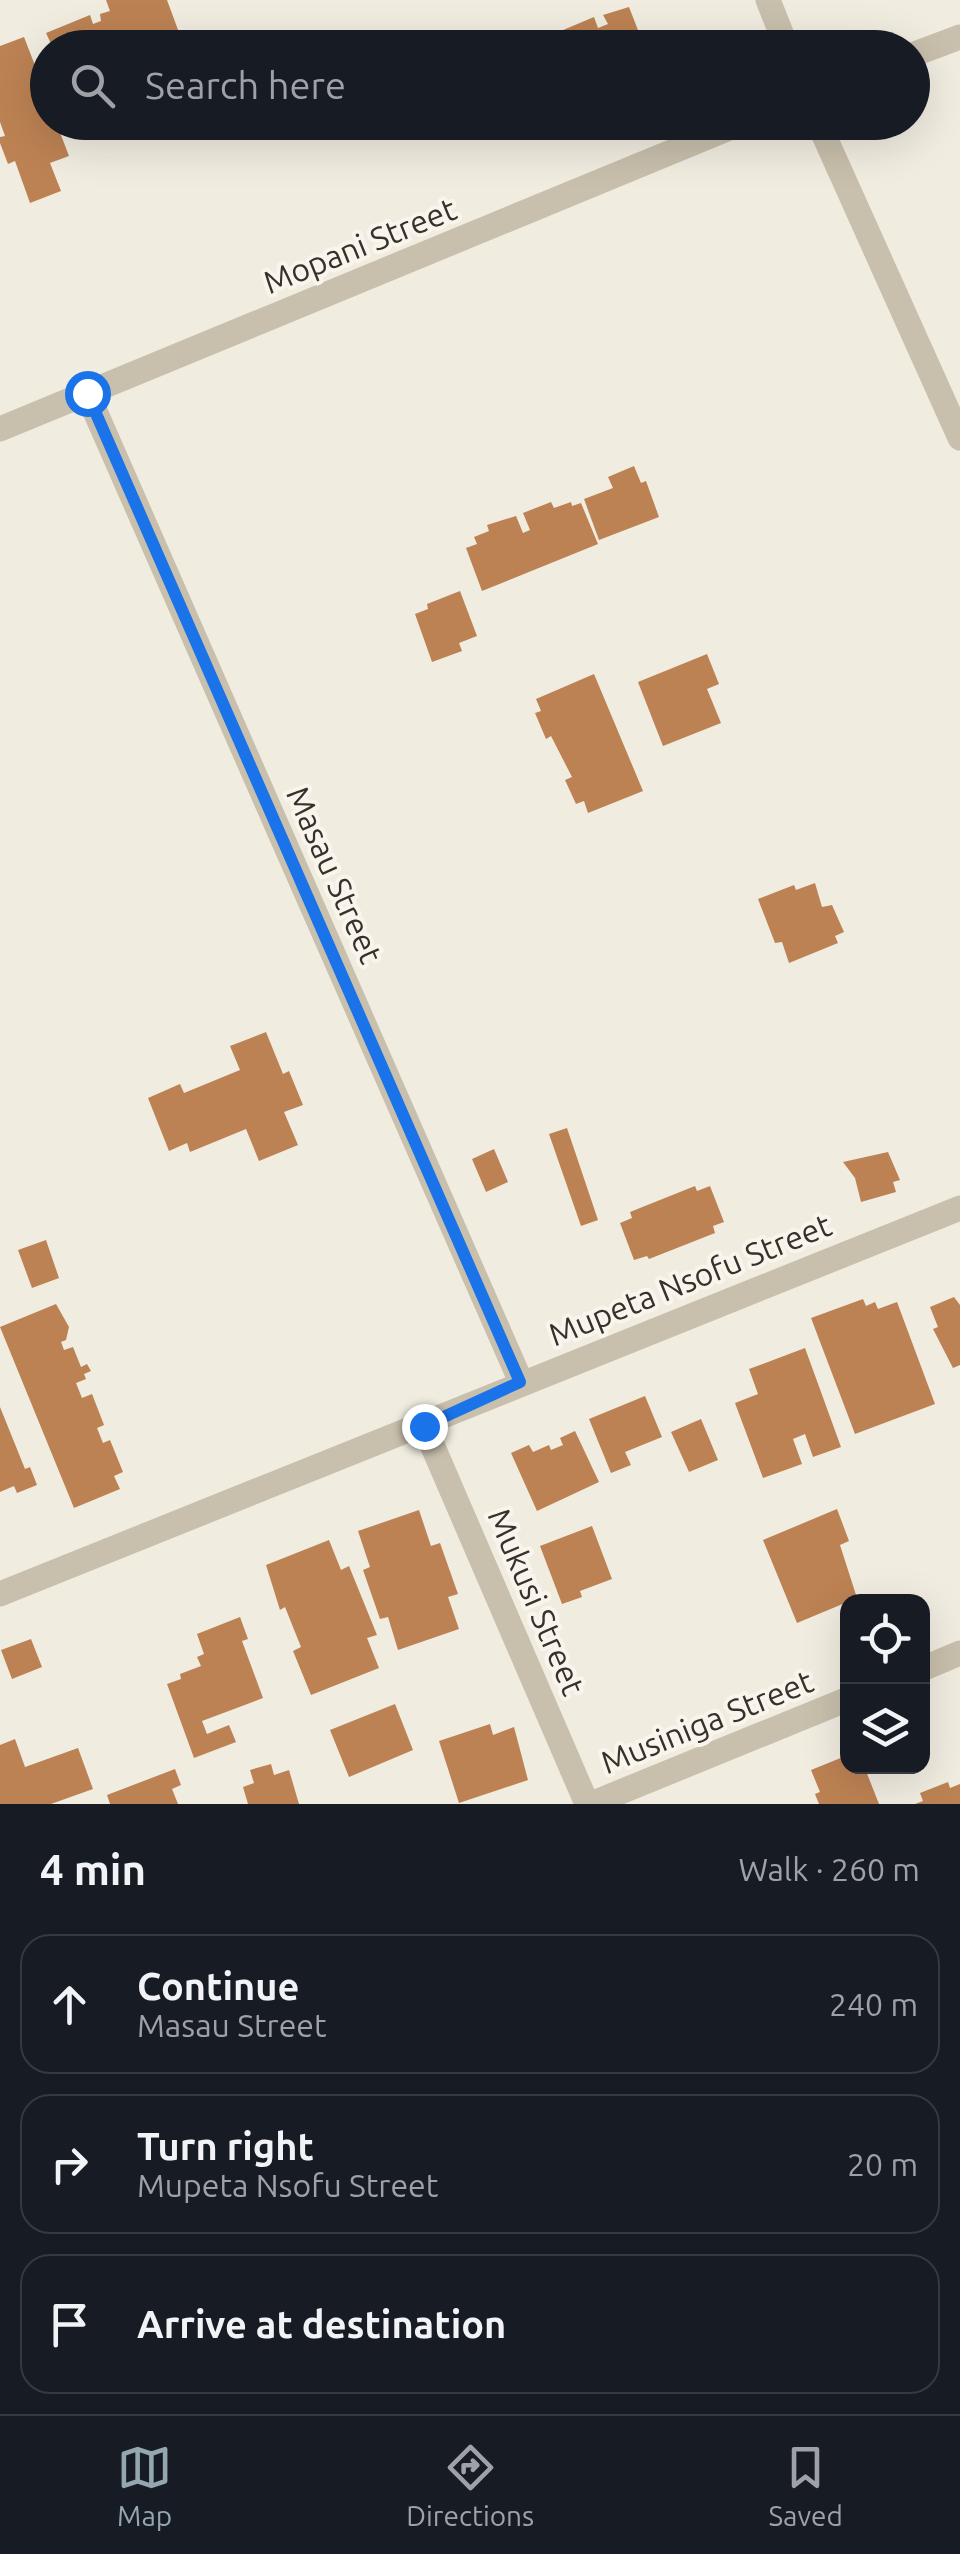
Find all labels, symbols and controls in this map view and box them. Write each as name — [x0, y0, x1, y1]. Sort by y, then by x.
search box — [30, 30, 930, 140]
icon: search — [65, 58, 120, 113]
text: Search here — [145, 64, 346, 106]
street label: Mopani Street — [258, 190, 462, 300]
route start — [65, 371, 111, 417]
street label: Masau Street — [280, 781, 390, 969]
street label: Mupeta Nsofu Street — [543, 1206, 836, 1352]
route end — [402, 1404, 448, 1450]
street label: Mukusi Street — [482, 1503, 592, 1701]
map controls — [840, 1594, 930, 1774]
button: locate — [840, 1594, 930, 1684]
street label: Musiniga Street — [595, 1662, 818, 1780]
button: layers — [840, 1684, 930, 1774]
text: 4 min — [40, 1846, 146, 1893]
text: Walk · 260 m — [738, 1851, 920, 1887]
text: Continue — [137, 1965, 299, 2007]
icon: ahead — [42, 1977, 97, 2032]
text: 240 m — [829, 1986, 918, 2022]
text: Masau Street — [137, 2007, 327, 2043]
text: Turn right — [137, 2125, 314, 2167]
icon: right — [42, 2137, 97, 2192]
text: 20 m — [847, 2146, 918, 2182]
text: Mupeta Nsofu Street — [137, 2167, 438, 2203]
icon: arrive — [42, 2297, 97, 2352]
text: Arrive at destination — [137, 2303, 506, 2345]
tab: Map — [117, 2440, 172, 2531]
tab: Directions — [406, 2440, 534, 2531]
tab: Saved — [768, 2440, 843, 2531]

